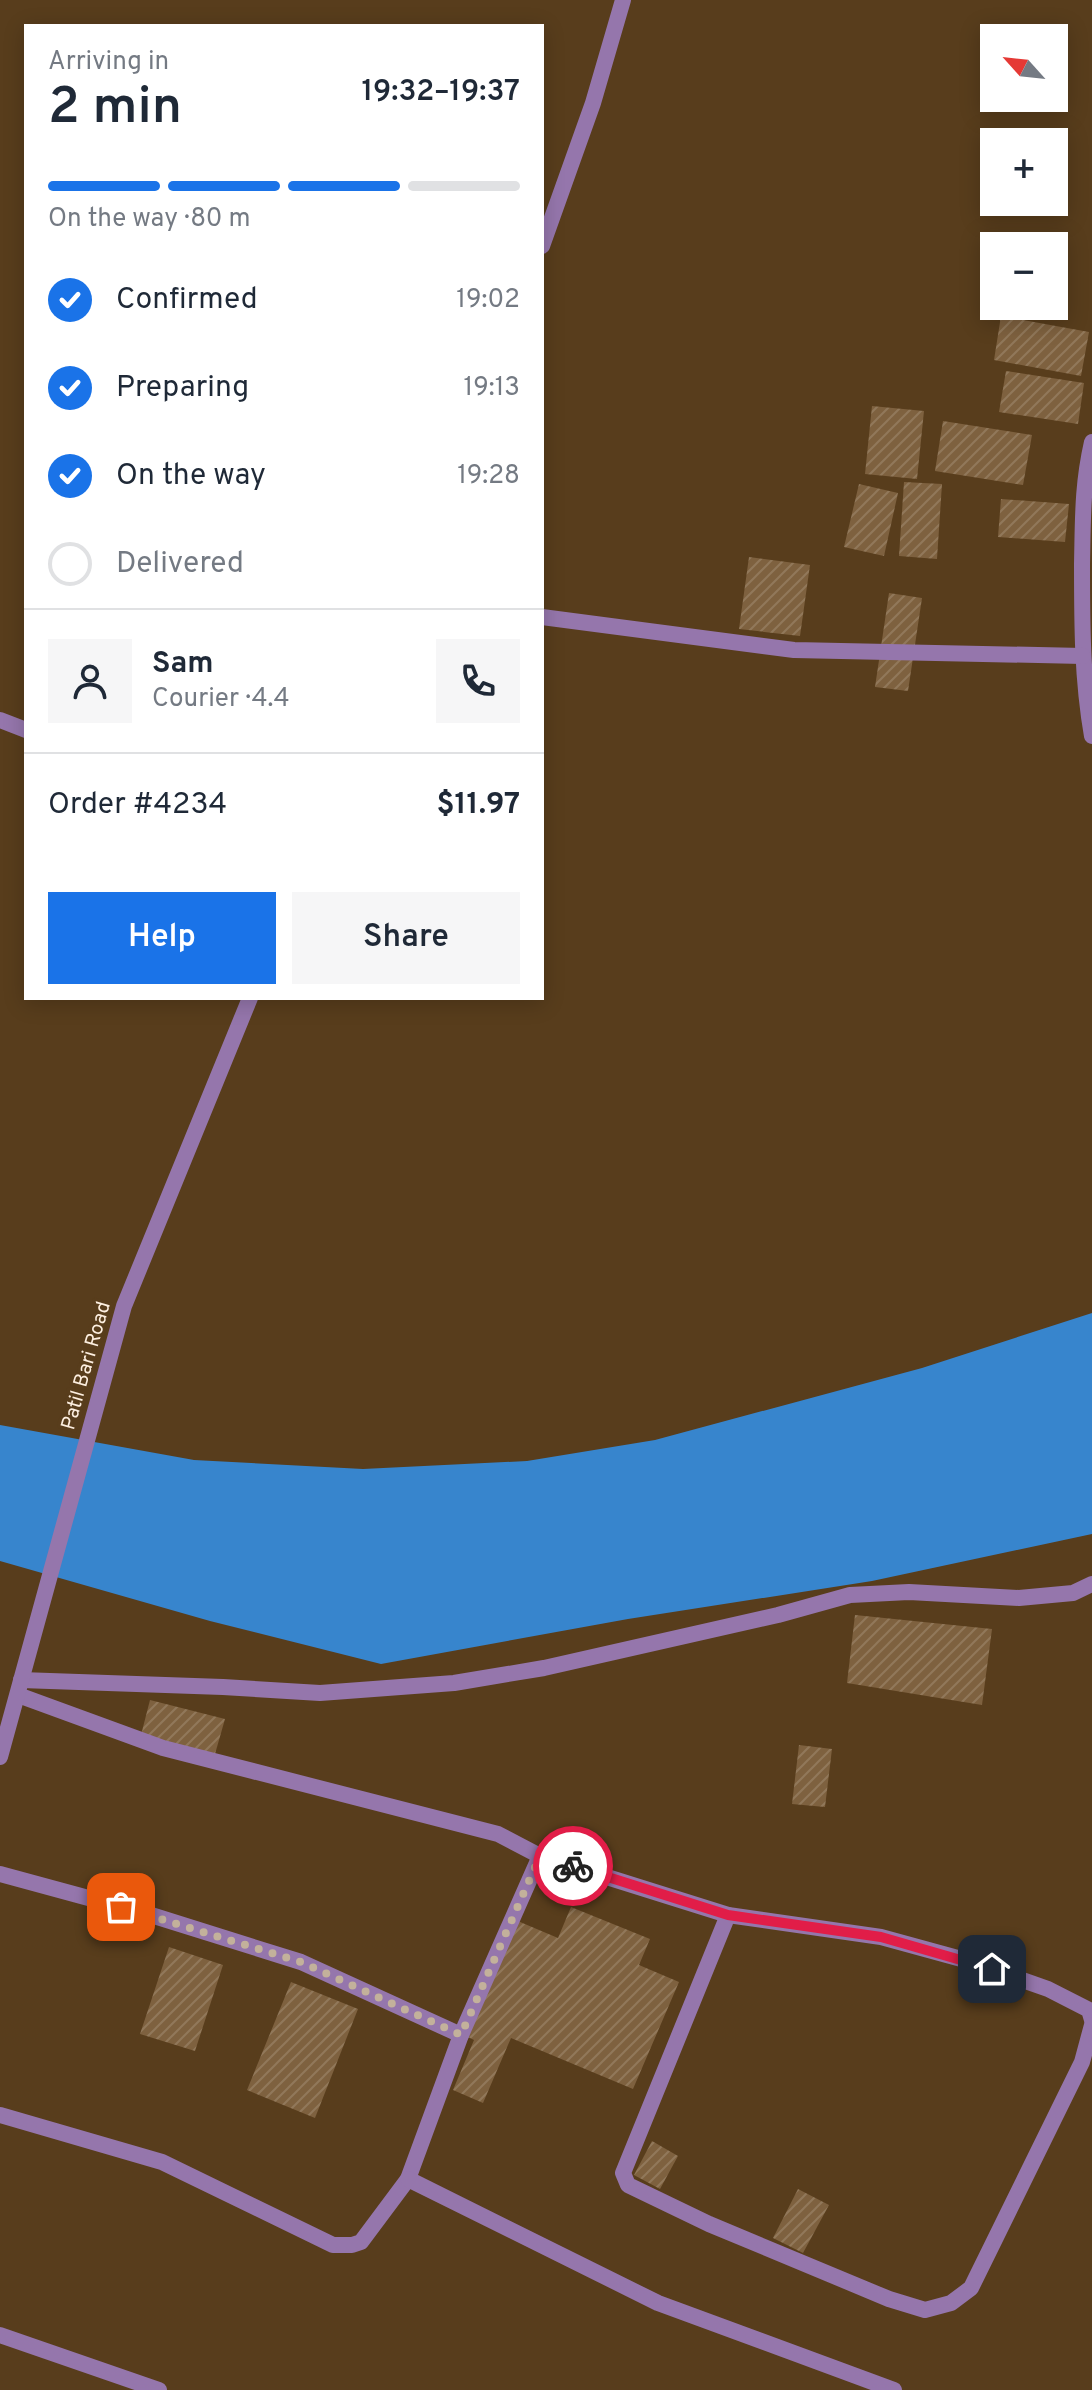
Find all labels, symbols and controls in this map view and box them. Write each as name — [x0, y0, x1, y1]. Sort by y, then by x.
north arrow — [980, 24, 1068, 112]
map controls — [980, 24, 1068, 320]
text: Arriving in — [48, 46, 169, 79]
text: 19:32–19:37 — [361, 74, 520, 111]
text: 2 min — [48, 76, 182, 142]
button: + — [980, 128, 1068, 216]
text: On the way · 80 m — [48, 203, 251, 236]
button: − — [980, 232, 1068, 320]
icon: check — [48, 278, 92, 322]
text: Confirmed — [116, 282, 258, 319]
text: 19:02 — [456, 284, 520, 317]
icon: check — [48, 366, 92, 410]
text: Preparing — [116, 370, 249, 407]
text: 19:13 — [464, 372, 520, 405]
icon: check — [48, 454, 92, 498]
text: On the way — [116, 458, 266, 495]
text: 19:28 — [457, 460, 520, 493]
text: Delivered — [116, 546, 244, 583]
button: person — [48, 639, 132, 723]
button: phone — [436, 639, 520, 723]
text: Sam — [152, 646, 214, 683]
text: Courier · 4.4 — [152, 683, 290, 716]
text: Order #4234 — [48, 787, 227, 824]
text: $11.97 — [436, 787, 520, 824]
button: Help — [48, 892, 276, 984]
button: Share — [292, 892, 520, 984]
street label: Patil Bari Road — [56, 1299, 118, 1433]
courier — [533, 1826, 613, 1906]
icon: bike — [551, 1844, 595, 1888]
pin — [87, 1873, 155, 1941]
icon: bag — [99, 1885, 143, 1929]
pin — [958, 1935, 1026, 2003]
icon: home — [970, 1947, 1014, 1991]

